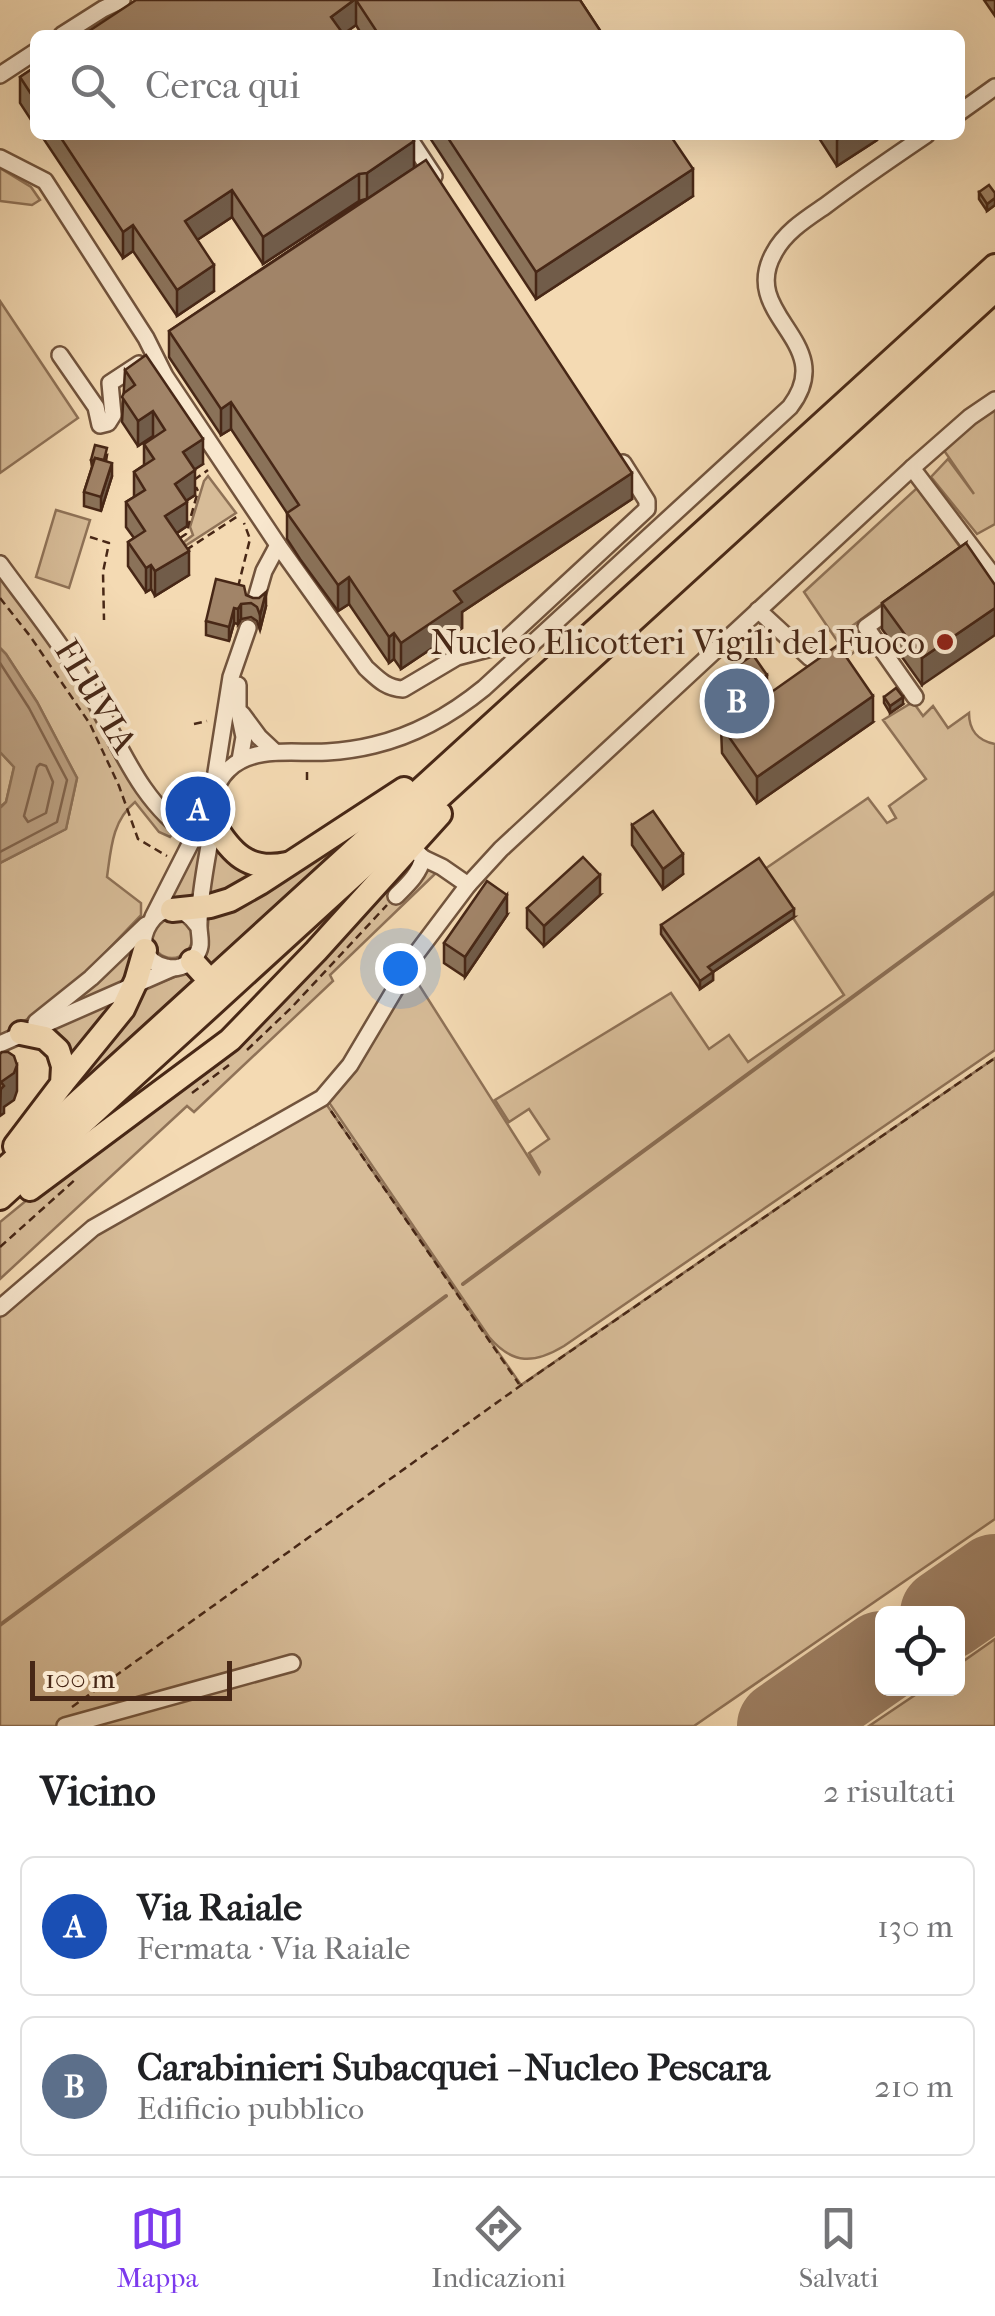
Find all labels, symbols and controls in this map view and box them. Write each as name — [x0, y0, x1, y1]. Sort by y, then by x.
search box — [30, 30, 965, 140]
icon: search — [65, 58, 120, 113]
text: Cerca qui — [145, 63, 300, 108]
place label: Nucleo Elicotteri Vigili del Fuoco — [431, 622, 925, 663]
marker: Nucleo Elicotteri Vigili del Fuoco — [934, 631, 956, 653]
street label: FLUVIA — [46, 632, 146, 761]
pin: B — [704, 664, 770, 738]
pin: A — [166, 772, 230, 846]
your location — [375, 943, 426, 994]
map controls — [875, 1606, 965, 1696]
button: locate — [875, 1606, 965, 1696]
scale bar — [30, 1656, 232, 1700]
text: 100 m — [45, 1662, 115, 1695]
text: Vicino — [40, 1767, 156, 1816]
text: 2 risultati — [823, 1773, 955, 1810]
text: Via Raiale — [137, 1885, 302, 1930]
text: A — [64, 1908, 85, 1945]
text: 130 m — [877, 1908, 953, 1945]
text: Fermata · Via Raiale — [137, 1930, 410, 1967]
text: Carabinieri Subacquei - Nucleo Pescara — [137, 2045, 770, 2090]
text: B — [64, 2068, 85, 2105]
text: 210 m — [874, 2068, 953, 2105]
text: Edificio pubblico — [137, 2090, 364, 2127]
tab: Mappa — [116, 2201, 198, 2294]
tab: Indicazioni — [431, 2201, 566, 2294]
tab: Salvati — [799, 2201, 879, 2294]

